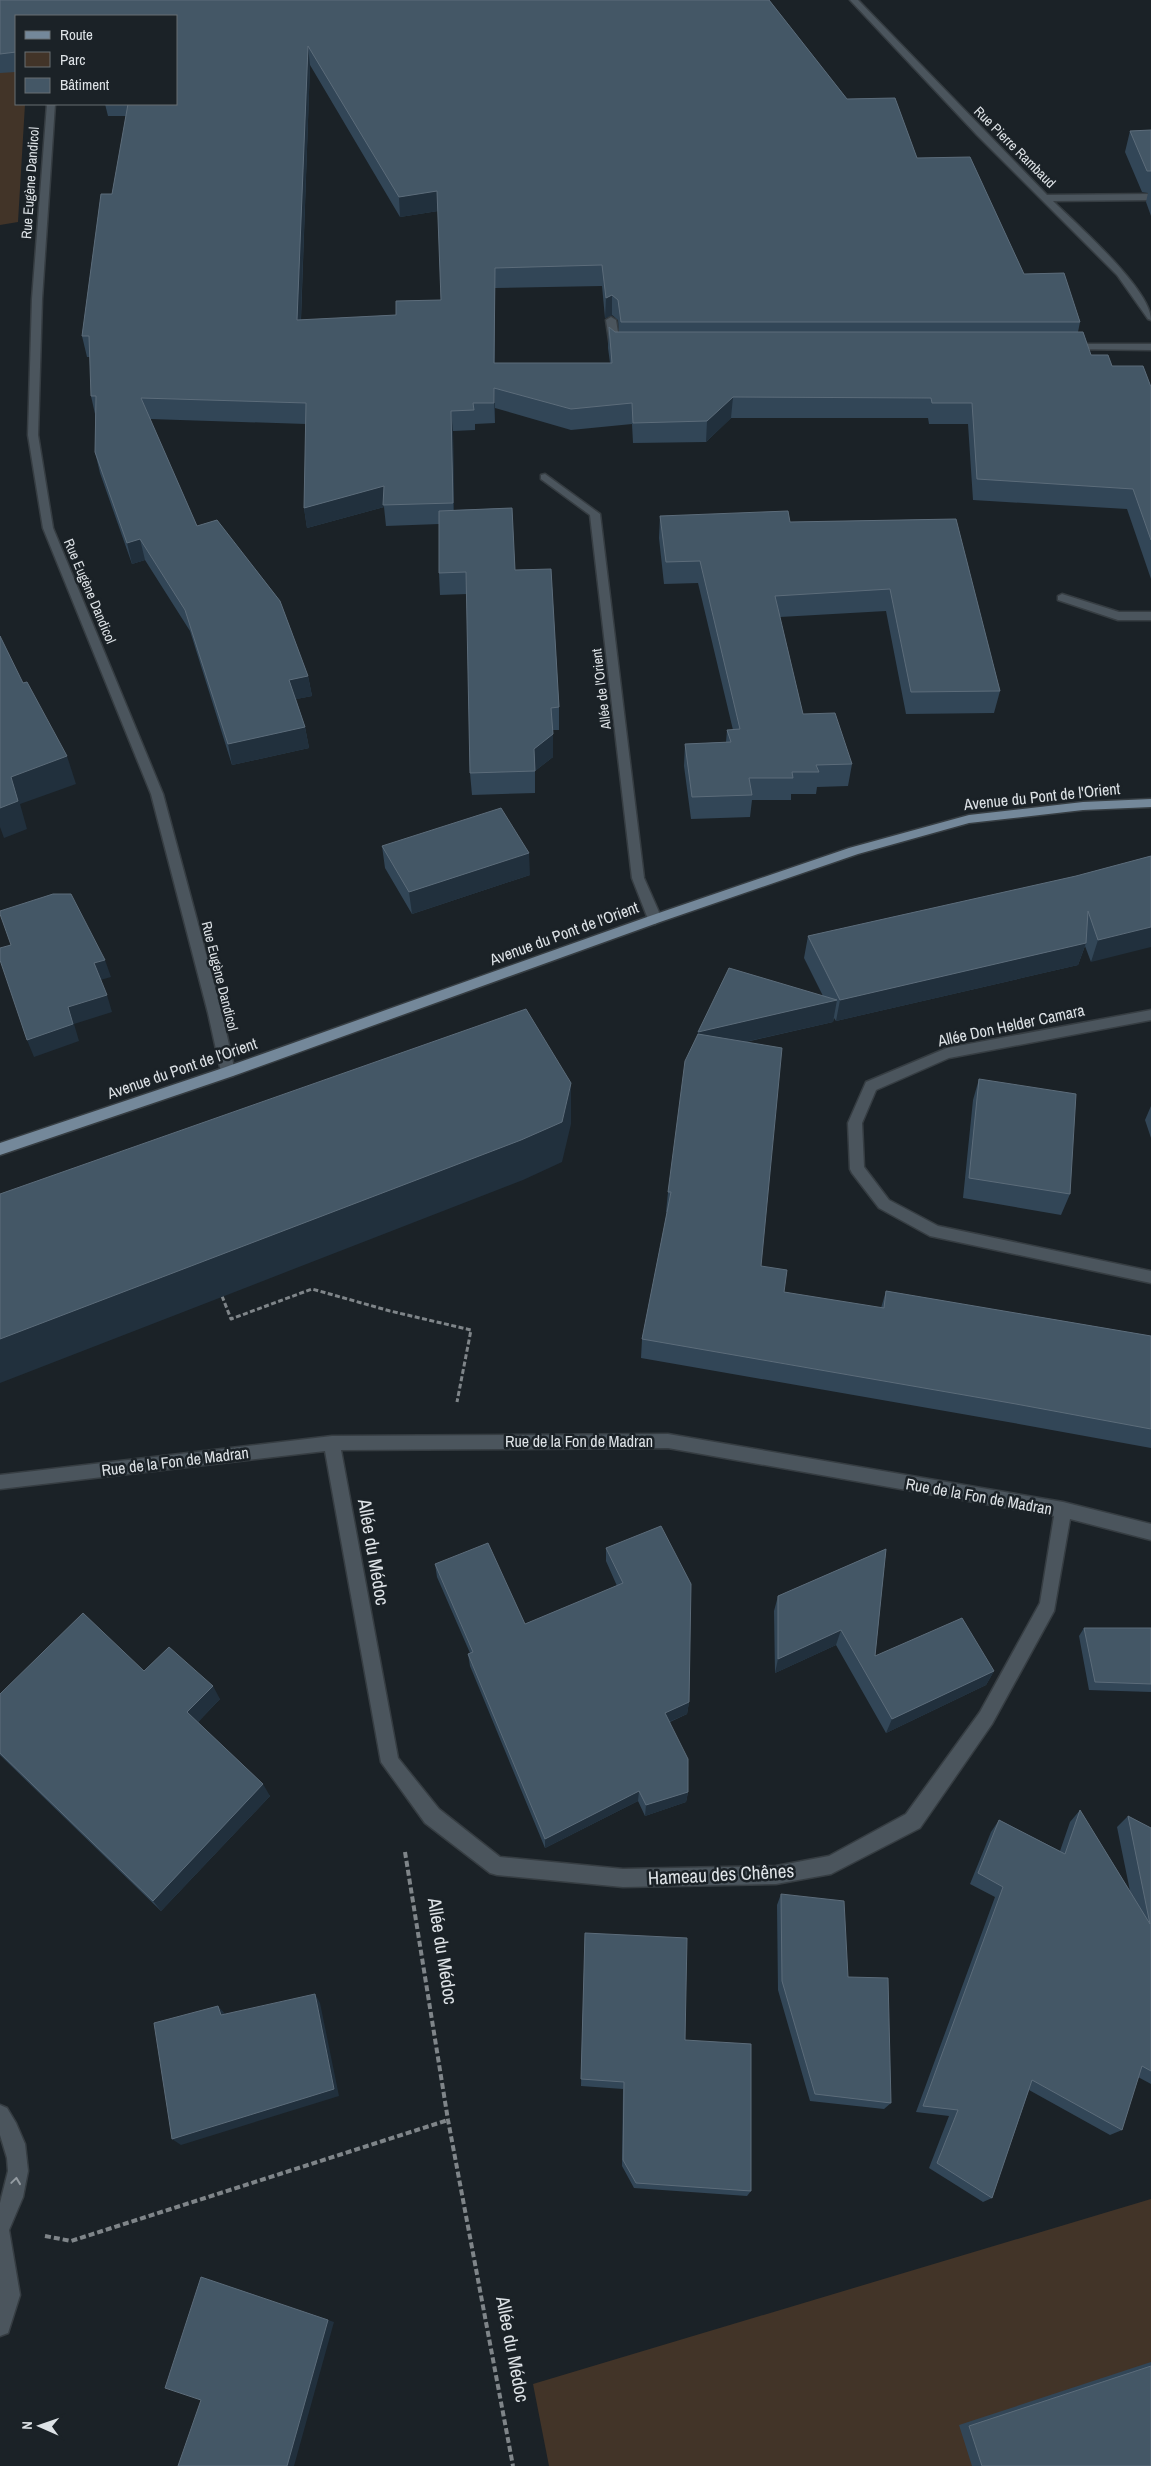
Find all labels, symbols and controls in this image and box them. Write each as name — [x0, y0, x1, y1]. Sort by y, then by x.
legend — [15, 15, 178, 105]
text: Route — [60, 24, 93, 45]
text: Parc — [60, 49, 85, 70]
text: Bâtiment — [60, 74, 110, 95]
street label: Rue Pierre Rambaud — [970, 102, 1060, 192]
street label: Rue Eugène Dandicol — [17, 126, 43, 240]
street label: Rue Eugène Dandicol — [60, 536, 120, 646]
street label: Allée de l'Orient — [587, 648, 615, 731]
street label: Avenue du Pont de l'Orient — [962, 777, 1122, 815]
street label: Avenue du Pont de l'Orient — [486, 896, 642, 971]
street label: Rue Eugène Dandicol — [198, 919, 242, 1033]
street label: Allée Don Helder Camara — [935, 999, 1087, 1052]
street label: Avenue du Pont de l'Orient — [103, 1032, 260, 1104]
street label: Rue de la Fon de Madran — [505, 1430, 653, 1452]
street label: Rue de la Fon de Madran — [100, 1441, 250, 1481]
street label: Rue de la Fon de Madran — [904, 1472, 1054, 1520]
street label: Allée du Médoc — [352, 1496, 396, 1607]
street label: Hameau des Chênes — [647, 1857, 795, 1891]
street label: Allée du Médoc — [422, 1895, 464, 2006]
one-way arrow — [10, 2177, 21, 2185]
street label: Allée du Médoc — [490, 2293, 536, 2404]
north arrow — [15, 2401, 65, 2451]
text: N — [18, 2421, 36, 2430]

